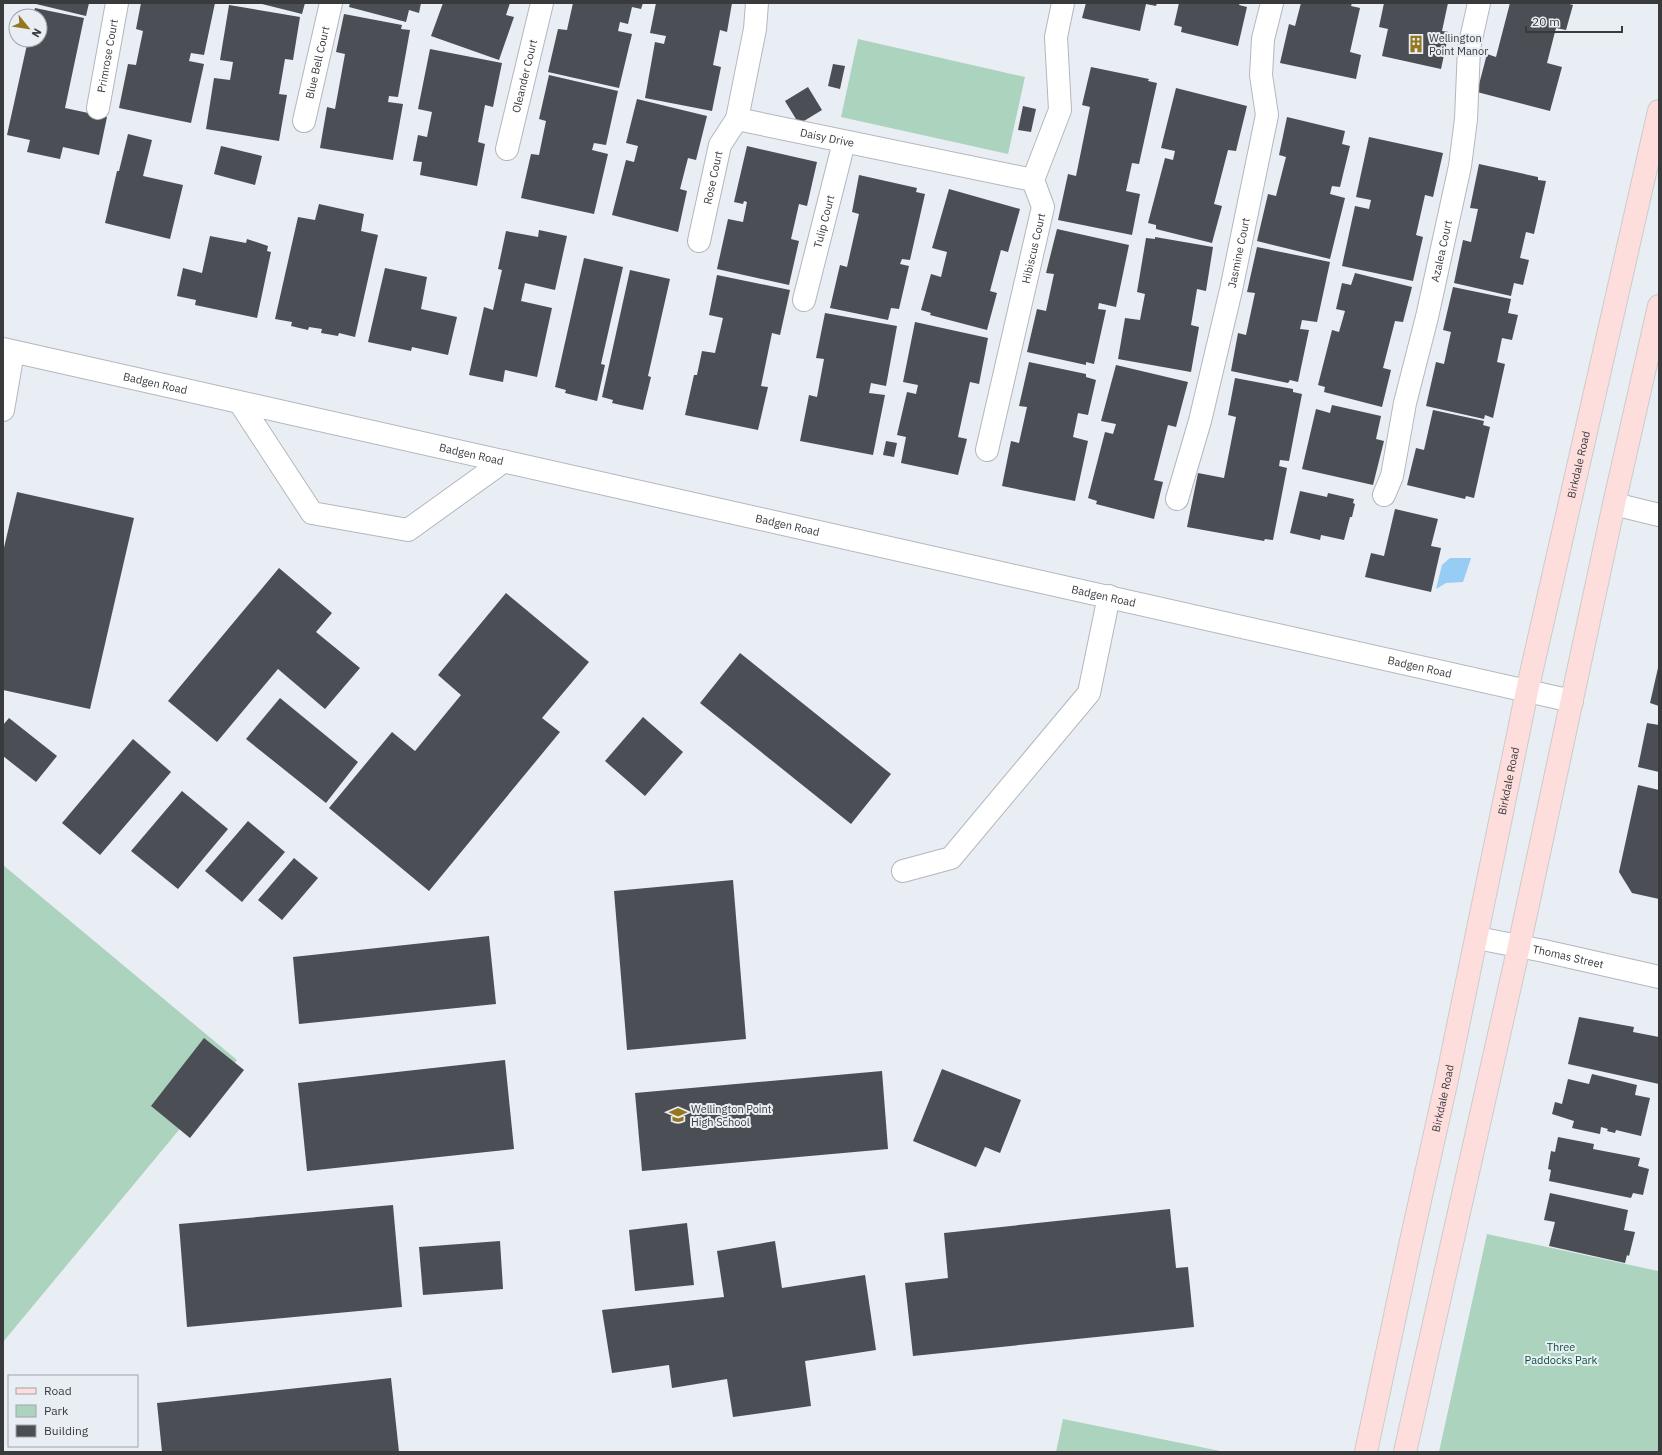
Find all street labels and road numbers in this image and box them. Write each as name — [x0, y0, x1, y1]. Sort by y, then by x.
street label: Primrose Court — [94, 18, 121, 94]
street label: Blue Bell Court — [302, 25, 332, 100]
street label: Oleander Court — [509, 38, 540, 114]
street label: Daisy Drive — [799, 125, 856, 150]
street label: Rose Court — [700, 149, 726, 206]
street label: Tulip Court — [810, 193, 837, 249]
street label: Hibiscus Court — [1019, 211, 1048, 285]
street label: Jasmine Court — [1225, 216, 1253, 289]
street label: Azalea Court — [1428, 219, 1455, 283]
street label: Badgen Road — [122, 369, 189, 397]
street label: Birkdale Road — [1564, 430, 1593, 500]
street label: Badgen Road — [438, 440, 505, 468]
street label: Badgen Road — [754, 511, 821, 539]
street label: Badgen Road — [1070, 582, 1137, 610]
street label: Badgen Road — [1386, 653, 1453, 681]
street label: Birkdale Road — [1495, 746, 1522, 816]
street label: Thomas Street — [1531, 942, 1605, 971]
street label: Birkdale Road — [1429, 1063, 1457, 1133]

